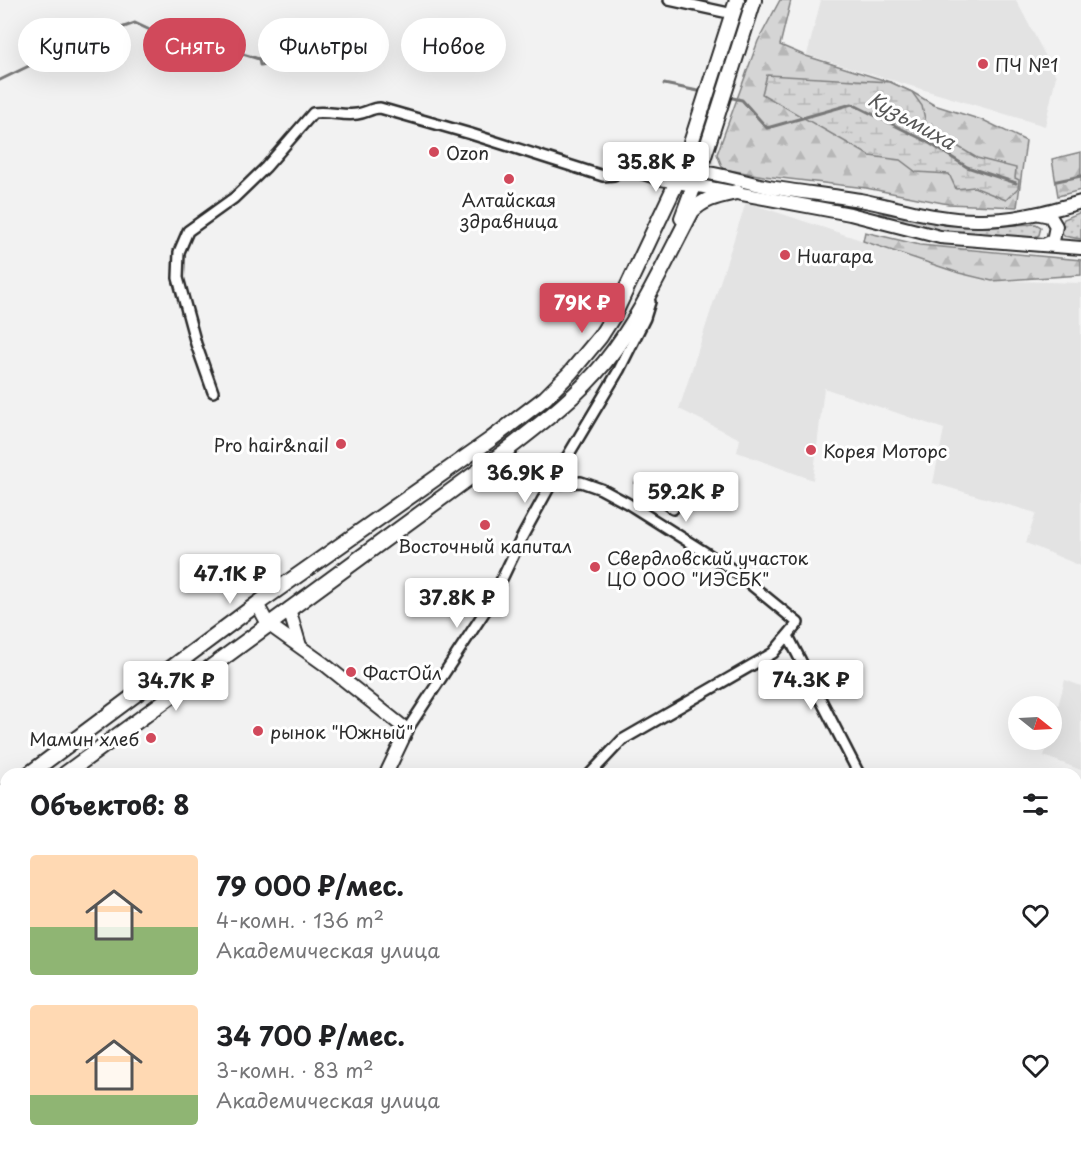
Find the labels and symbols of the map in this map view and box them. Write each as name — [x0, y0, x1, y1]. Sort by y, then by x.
place label: ПЧ №1 — [995, 51, 1058, 78]
marker: ПЧ №1 — [976, 57, 990, 71]
water label: Кузьмиха — [863, 84, 962, 157]
place label: Ozon — [446, 139, 489, 166]
pin: 35.8K ₽ — [601, 142, 711, 193]
marker: Ozon — [427, 145, 441, 159]
marker: Алтайская здравница — [502, 172, 516, 186]
place label: Алтайская здравница — [459, 186, 558, 234]
place label: Ниагара — [797, 242, 874, 269]
marker: Ниагара — [778, 248, 792, 262]
pin: 79K ₽ — [540, 283, 624, 334]
place label: Pro hair&nail — [214, 431, 329, 458]
marker: Pro hair&nail — [334, 437, 348, 451]
place label: Корея Моторс — [823, 437, 947, 464]
marker: Корея Моторс — [804, 443, 818, 457]
pin: 36.9K ₽ — [470, 453, 580, 504]
pin: 59.2K ₽ — [631, 472, 741, 523]
marker: Восточный капитал — [478, 518, 492, 532]
place label: Восточный капитал — [398, 532, 572, 559]
place label: Свердловский участок ЦО ООО "ИЭСБК" — [607, 544, 809, 592]
pin: 47.1K ₽ — [175, 554, 285, 605]
marker: Свердловский участок ЦО ООО "ИЭСБК" — [588, 560, 602, 574]
pin: 37.8K ₽ — [402, 578, 512, 629]
place label: ФастОйл — [363, 659, 442, 686]
pin: 74.3K ₽ — [756, 660, 866, 711]
pin: 34.7K ₽ — [121, 661, 231, 712]
marker: ФастОйл — [344, 665, 358, 679]
north arrow — [1008, 696, 1062, 750]
place label: рынок "Южный" — [270, 718, 413, 745]
marker: рынок "Южный" — [251, 724, 265, 738]
place label: Мамин хлеб — [29, 725, 139, 752]
marker: Мамин хлеб — [144, 731, 158, 745]

